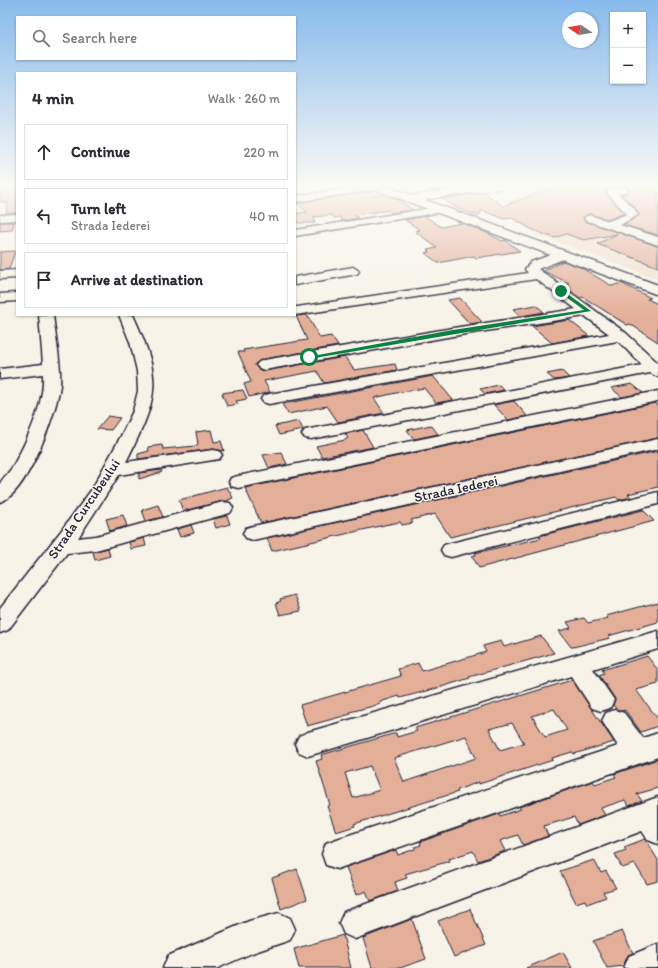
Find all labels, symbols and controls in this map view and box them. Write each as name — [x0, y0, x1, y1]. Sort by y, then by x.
north arrow — [562, 12, 598, 48]
map controls — [610, 12, 646, 84]
button: + — [610, 12, 646, 48]
search box — [16, 16, 296, 60]
icon: search — [30, 27, 52, 49]
text: Search here — [62, 29, 137, 47]
button: − — [610, 48, 646, 84]
text: 4 min — [32, 88, 74, 108]
text: Walk · 260 m — [208, 91, 280, 106]
icon: ahead — [33, 141, 55, 163]
text: Continue — [71, 143, 130, 161]
text: 220 m — [243, 145, 279, 160]
text: Turn left — [71, 200, 126, 218]
icon: left — [33, 205, 55, 227]
text: 40 m — [249, 209, 279, 224]
text: Strada Iederei — [71, 218, 150, 233]
icon: arrive — [33, 269, 55, 291]
text: Arrive at destination — [71, 271, 203, 289]
route end — [552, 282, 570, 300]
route start — [300, 348, 318, 366]
street label: Strada Curcubeului — [44, 456, 124, 562]
street label: Strada Iederei — [413, 472, 499, 506]

